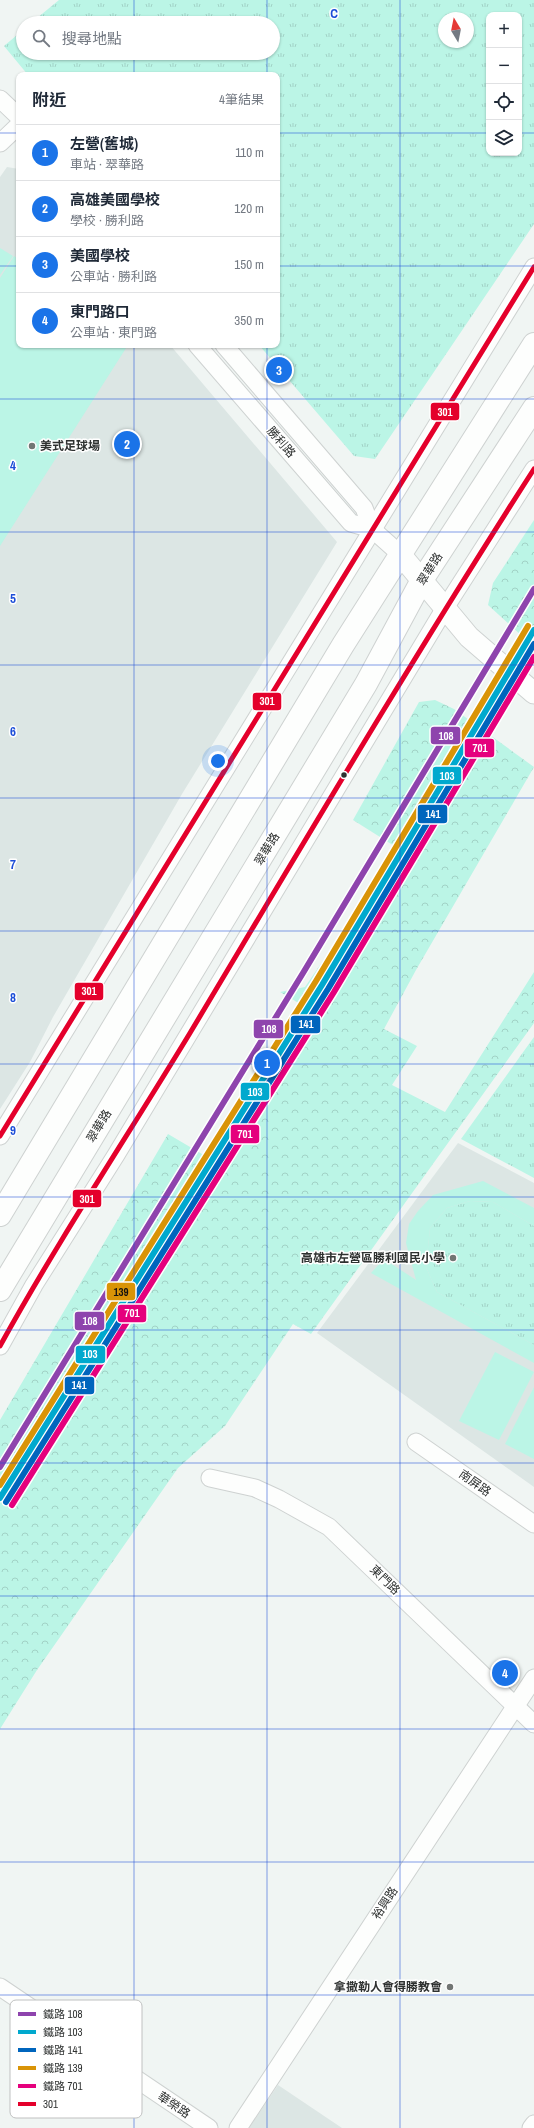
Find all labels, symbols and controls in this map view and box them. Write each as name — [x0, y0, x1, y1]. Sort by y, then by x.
text: C — [330, 5, 338, 22]
north arrow — [438, 12, 474, 48]
map controls — [486, 12, 522, 156]
button: + — [486, 12, 522, 48]
search box — [16, 16, 280, 60]
icon: search — [30, 27, 52, 49]
text: 搜尋地點 — [62, 28, 122, 49]
button: − — [486, 48, 522, 84]
button: locate — [486, 84, 522, 120]
text: 附近 — [32, 88, 66, 111]
text: 4筆結果 — [219, 91, 264, 108]
button: layers — [486, 120, 522, 156]
text: 左營(舊城) — [70, 133, 138, 154]
text: 1 — [42, 144, 48, 161]
text: 110 m — [235, 144, 264, 161]
text: 車站 · 翠華路 — [70, 156, 144, 173]
text: 高雄美國學校 — [70, 189, 160, 210]
text: 2 — [42, 200, 48, 217]
text: 120 m — [234, 200, 264, 217]
text: 學校 · 勝利路 — [70, 212, 144, 229]
text: 美國學校 — [70, 245, 130, 266]
text: 3 — [42, 256, 48, 273]
text: 150 m — [234, 256, 264, 273]
text: 公車站 · 勝利路 — [70, 268, 157, 285]
text: 東門路口 — [70, 301, 130, 322]
text: 4 — [42, 312, 48, 329]
text: 350 m — [234, 312, 264, 329]
text: 公車站 · 東門路 — [70, 324, 157, 341]
pin: 3 — [266, 355, 292, 385]
line badge: 301 — [430, 402, 460, 421]
text: 301 — [437, 405, 453, 419]
street label: 勝利路 — [263, 423, 299, 461]
pin: 2 — [114, 429, 140, 459]
place label: 美式足球場 — [40, 438, 100, 454]
marker: 美式足球場 — [27, 441, 37, 451]
text: 4 — [10, 457, 16, 474]
street label: 翠華路 — [414, 549, 446, 589]
text: 5 — [10, 590, 16, 607]
line badge: 301 — [252, 692, 282, 711]
text: 301 — [259, 694, 275, 708]
text: 6 — [10, 723, 16, 740]
line badge: 108 — [430, 726, 461, 745]
text: 108 — [438, 729, 454, 743]
line badge: 701 — [464, 738, 495, 758]
text: 701 — [472, 741, 488, 755]
your location — [208, 751, 228, 771]
line badge: 103 — [432, 766, 462, 785]
text: 103 — [439, 769, 455, 783]
unlabelled marker — [339, 770, 349, 780]
line badge: 141 — [417, 804, 448, 824]
text: 141 — [425, 807, 441, 821]
street label: 翠華路 — [251, 829, 283, 869]
text: 7 — [10, 856, 16, 873]
line badge: 301 — [74, 982, 104, 1001]
text: 301 — [81, 984, 97, 998]
text: 8 — [10, 989, 16, 1006]
line badge: 141 — [290, 1015, 321, 1034]
text: 141 — [298, 1017, 314, 1031]
line badge: 108 — [253, 1019, 284, 1039]
text: 108 — [261, 1022, 277, 1036]
pin: 1 — [254, 1048, 280, 1078]
line badge: 103 — [240, 1082, 270, 1101]
text: 103 — [247, 1085, 263, 1099]
street label: 翠華路 — [83, 1106, 115, 1146]
text: 9 — [10, 1122, 16, 1139]
line badge: 701 — [230, 1124, 260, 1144]
text: 701 — [237, 1127, 253, 1141]
line badge: 301 — [72, 1189, 102, 1208]
text: 301 — [79, 1192, 95, 1206]
place label: 高雄市左營區勝利國民小學 — [301, 1250, 445, 1266]
marker: 高雄市左營區勝利國民小學 — [448, 1253, 458, 1263]
line badge: 139 — [106, 1282, 136, 1301]
text: 139 — [113, 1285, 129, 1299]
line badge: 701 — [117, 1304, 147, 1323]
text: 701 — [124, 1306, 140, 1320]
line badge: 108 — [74, 1311, 105, 1331]
text: 108 — [82, 1314, 98, 1328]
line badge: 103 — [75, 1345, 106, 1364]
text: 103 — [82, 1347, 98, 1361]
line badge: 141 — [64, 1376, 95, 1395]
text: 141 — [71, 1378, 87, 1392]
street label: 南屏路 — [456, 1466, 494, 1500]
street label: 東門路 — [366, 1562, 404, 1598]
pin: 4 — [492, 1658, 518, 1688]
street label: 裕興路 — [368, 1884, 402, 1922]
place label: 拿撒勒人會得勝教會 — [334, 1979, 442, 1995]
marker: 拿撒勒人會得勝教會 — [445, 1982, 455, 1992]
legend — [10, 2000, 142, 2118]
text: 鐵路 108 — [43, 2007, 83, 2021]
text: 鐵路 103 — [43, 2025, 83, 2039]
text: 鐵路 141 — [43, 2043, 83, 2057]
text: 鐵路 139 — [43, 2061, 83, 2075]
text: 鐵路 701 — [43, 2079, 83, 2093]
street label: 華榮路 — [155, 2088, 193, 2122]
text: 301 — [43, 2097, 58, 2111]

